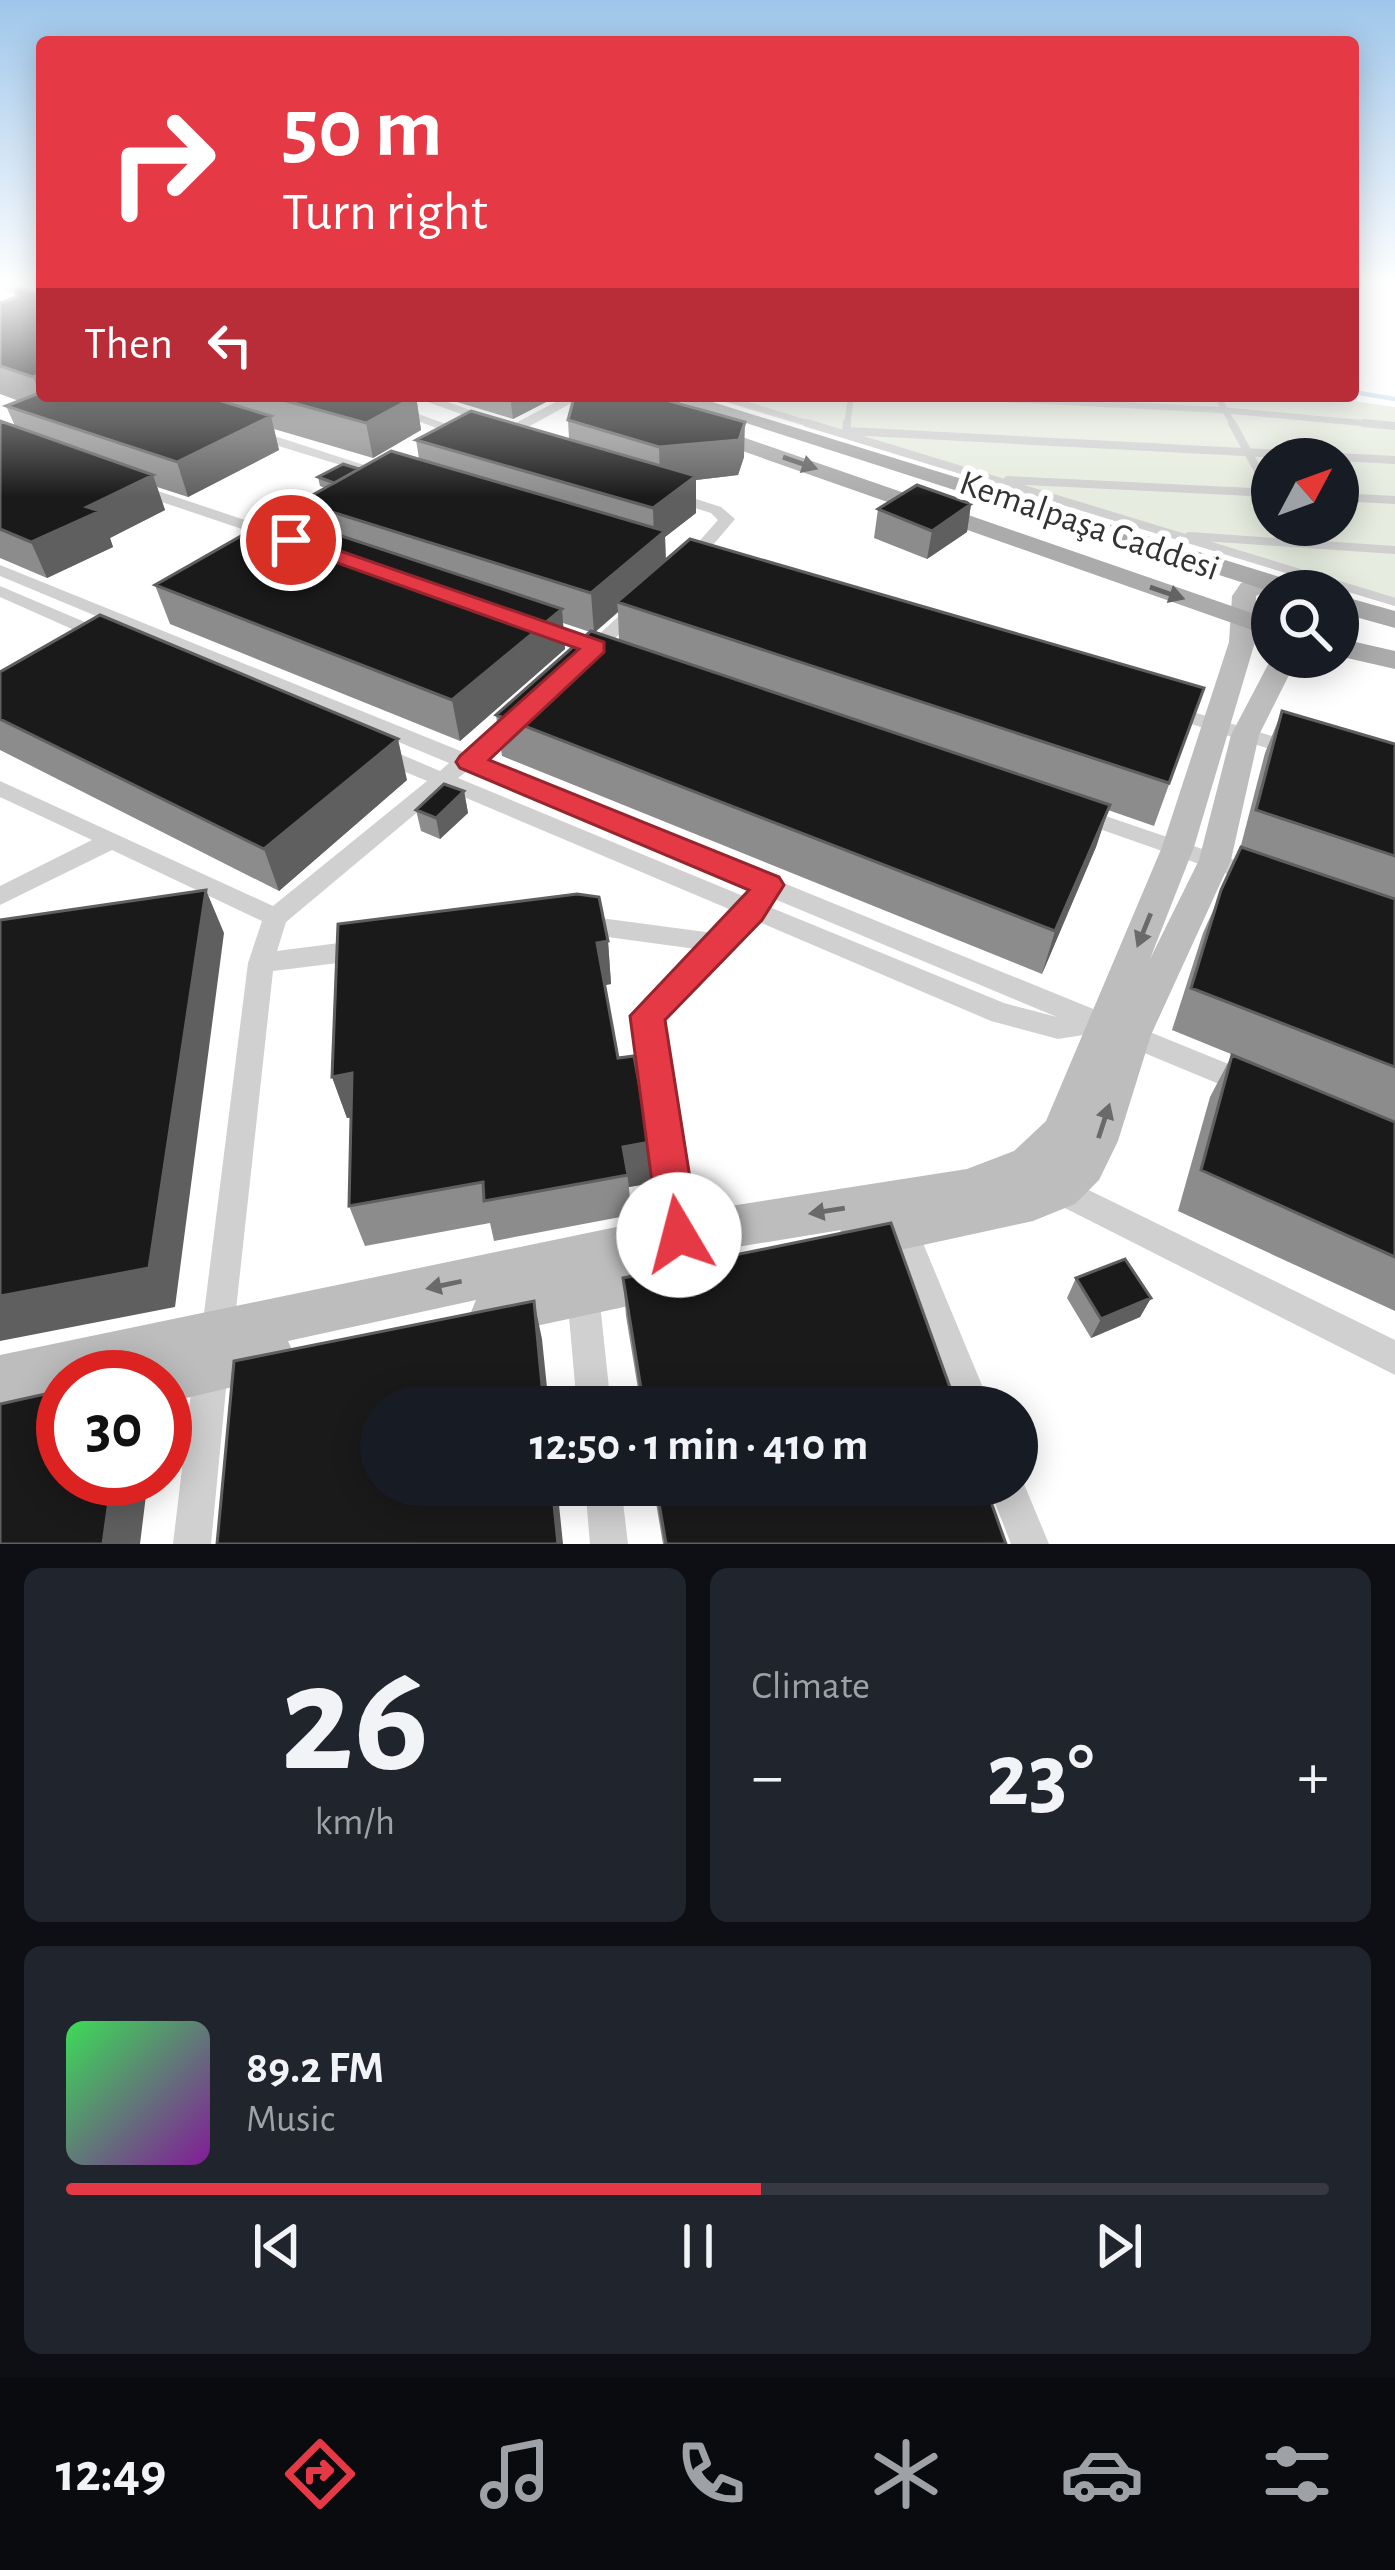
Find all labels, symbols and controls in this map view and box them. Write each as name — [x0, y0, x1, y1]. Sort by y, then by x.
icon: right — [84, 84, 240, 240]
text: 50 m — [282, 88, 443, 172]
text: Turn right — [282, 186, 488, 240]
icon: left — [197, 312, 263, 378]
text: Then — [84, 322, 173, 367]
north arrow — [1251, 438, 1359, 546]
map controls — [1251, 438, 1359, 678]
one-way arrow — [782, 455, 818, 473]
street label: Kemalpaşa Caddesi — [955, 465, 1224, 587]
pin — [240, 489, 342, 591]
icon: arrive — [258, 507, 324, 573]
button: search — [1251, 570, 1359, 678]
one-way arrow — [1150, 585, 1186, 603]
one-way arrow — [1134, 912, 1153, 948]
one-way arrow — [1095, 1102, 1114, 1139]
position arrow — [616, 1172, 742, 1298]
one-way arrow — [808, 1202, 845, 1221]
one-way arrow — [425, 1276, 462, 1295]
speed limit sign: 30 — [36, 1350, 192, 1506]
text: 12:50 · 1 min · 410 m — [530, 1423, 868, 1468]
text: 26 — [280, 1643, 429, 1799]
text: Climate — [752, 1667, 870, 1706]
text: 23° — [986, 1732, 1094, 1822]
text: − — [752, 1744, 783, 1810]
text: + — [1297, 1744, 1329, 1810]
text: km/h — [315, 1803, 395, 1842]
text: 89.2 FM — [246, 2046, 384, 2091]
text: Music — [246, 2100, 335, 2139]
icon: previous — [244, 2213, 310, 2279]
icon: pause — [665, 2213, 731, 2279]
icon: next — [1086, 2213, 1152, 2279]
icon: directions — [278, 2432, 362, 2516]
icon: music — [473, 2432, 557, 2516]
icon: phone — [669, 2432, 753, 2516]
icon: climate — [864, 2432, 948, 2516]
icon: car — [1060, 2432, 1144, 2516]
icon: filters — [1255, 2432, 1339, 2516]
text: 12:49 — [56, 2447, 166, 2501]

